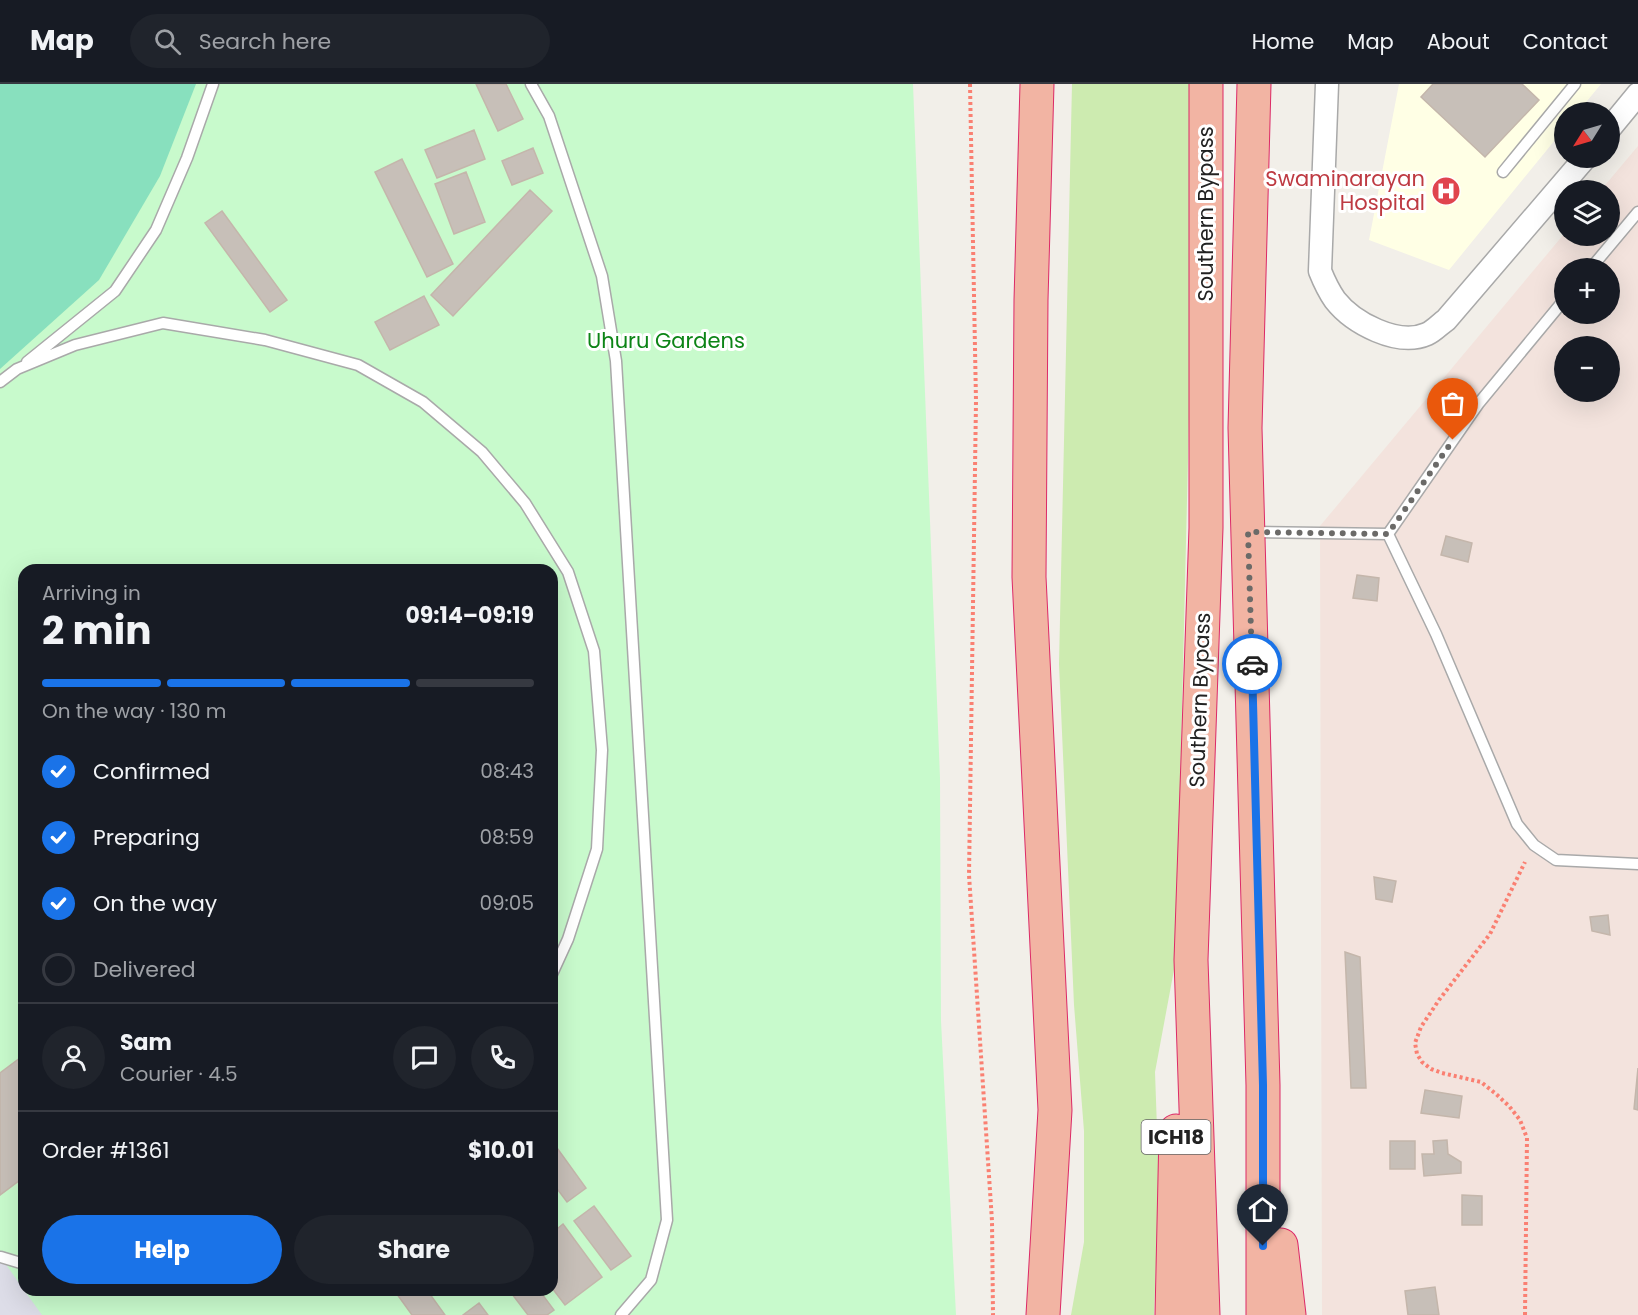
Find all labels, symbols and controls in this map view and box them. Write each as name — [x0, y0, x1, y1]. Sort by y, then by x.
search box — [130, 14, 550, 68]
text: Map — [30, 21, 94, 60]
icon: search — [151, 25, 184, 58]
text: Search here — [199, 26, 331, 57]
text: Home — [1252, 27, 1314, 56]
text: Map — [1347, 27, 1394, 56]
text: About — [1427, 27, 1490, 56]
text: Contact — [1523, 27, 1608, 56]
north arrow — [1554, 102, 1620, 168]
map controls — [1554, 102, 1620, 402]
street label: Southern Bypass — [1191, 126, 1220, 302]
place label: Swaminarayan Hospital — [1265, 164, 1425, 217]
hospital icon: Swaminarayan Hospital — [1430, 175, 1462, 207]
button: layers — [1554, 180, 1620, 246]
button: + — [1554, 258, 1620, 324]
park label: Uhuru Gardens — [587, 326, 745, 355]
button: − — [1554, 336, 1620, 402]
pin — [1427, 378, 1478, 440]
icon: bag — [1436, 387, 1469, 420]
text: Arriving in — [42, 579, 141, 607]
text: 09:14–09:19 — [405, 600, 534, 631]
text: 2 min — [42, 603, 152, 658]
street label: Southern Bypass — [1182, 612, 1217, 788]
courier — [1222, 634, 1282, 694]
icon: car — [1236, 648, 1269, 681]
text: On the way · 130 m — [42, 697, 226, 725]
icon: check — [42, 755, 75, 788]
text: Confirmed — [93, 756, 210, 787]
text: 08:43 — [480, 757, 534, 785]
icon: check — [42, 821, 75, 854]
text: Preparing — [93, 822, 200, 853]
text: 08:59 — [479, 823, 534, 851]
icon: check — [42, 887, 75, 920]
text: On the way — [93, 888, 217, 919]
text: 09:05 — [479, 889, 534, 917]
text: Delivered — [93, 954, 196, 985]
button: person — [42, 1026, 105, 1089]
button: chat — [393, 1026, 456, 1089]
button: phone — [471, 1026, 534, 1089]
text: Sam — [120, 1027, 172, 1058]
text: Courier · 4.5 — [120, 1060, 238, 1088]
road number: ICH18 — [1142, 1120, 1210, 1154]
text: Order #1361 — [42, 1135, 170, 1166]
text: $10.01 — [468, 1135, 534, 1166]
pin — [1237, 1184, 1288, 1246]
icon: home — [1246, 1193, 1279, 1226]
button: Help — [42, 1215, 282, 1284]
button: Share — [294, 1215, 534, 1284]

